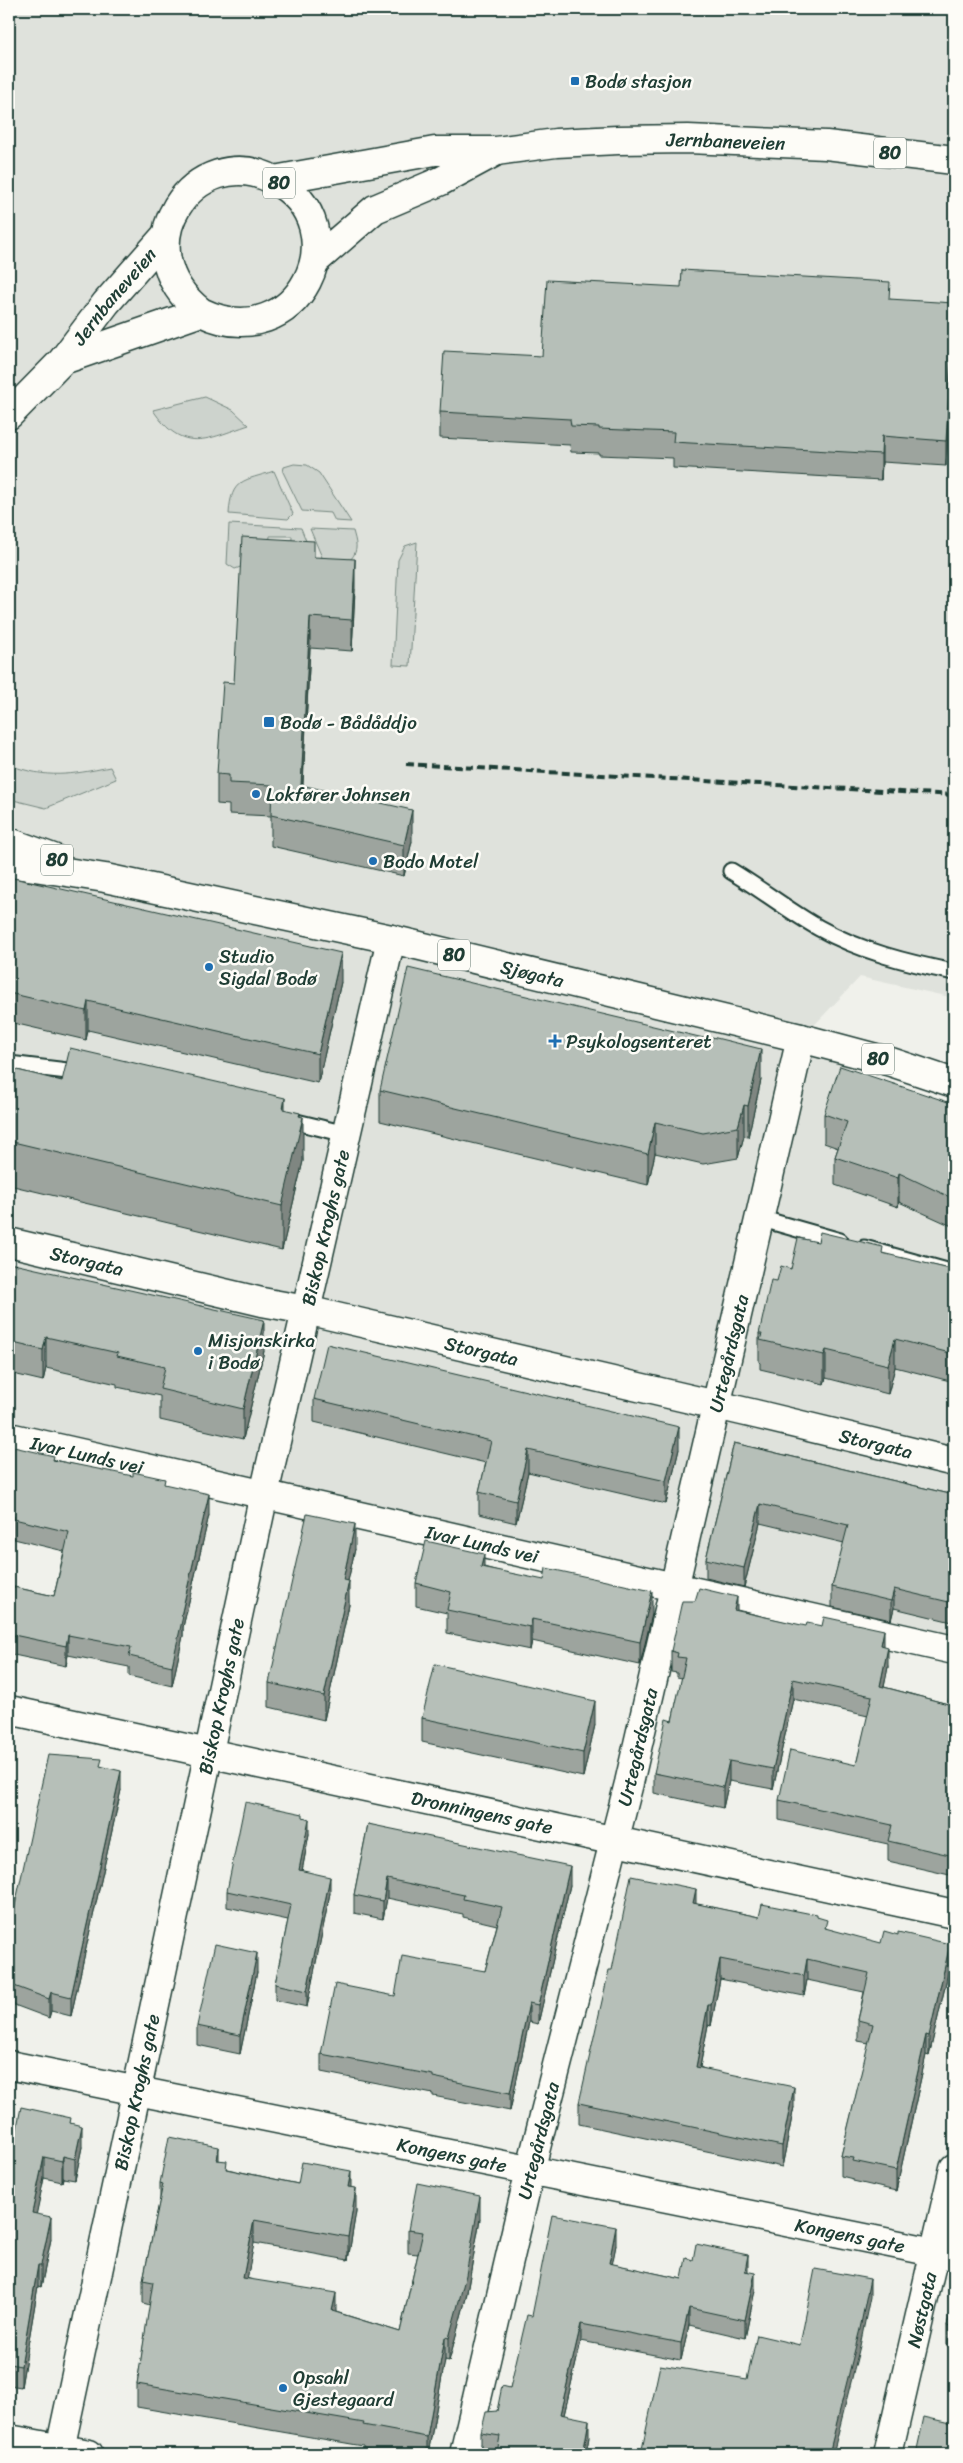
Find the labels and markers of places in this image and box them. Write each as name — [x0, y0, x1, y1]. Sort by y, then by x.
place label: Bodø stasjon — [585, 65, 692, 98]
marker: Bodø stasjon — [569, 75, 581, 87]
place label: Bodø - Bådåddjo — [280, 706, 417, 739]
marker: Bodø - Bådåddjo — [262, 715, 276, 729]
place label: Lokfører Johnsen — [266, 778, 410, 811]
marker: Lokfører Johnsen — [250, 788, 262, 800]
place label: Bodo Motel — [383, 845, 479, 878]
marker: Bodo Motel — [367, 855, 379, 867]
place label: Studio Sigdal Bodø — [219, 940, 318, 995]
marker: Studio Sigdal Bodø — [203, 961, 215, 973]
place label: Psykologsenteret — [566, 1025, 712, 1058]
marker: Psykologsenteret — [548, 1034, 562, 1048]
place label: Misjonskirka i Bodø — [208, 1324, 316, 1379]
marker: Misjonskirka i Bodø — [192, 1345, 204, 1357]
place label: Opsahl Gjestegaard — [293, 2361, 395, 2416]
marker: Opsahl Gjestegaard — [277, 2382, 289, 2394]

